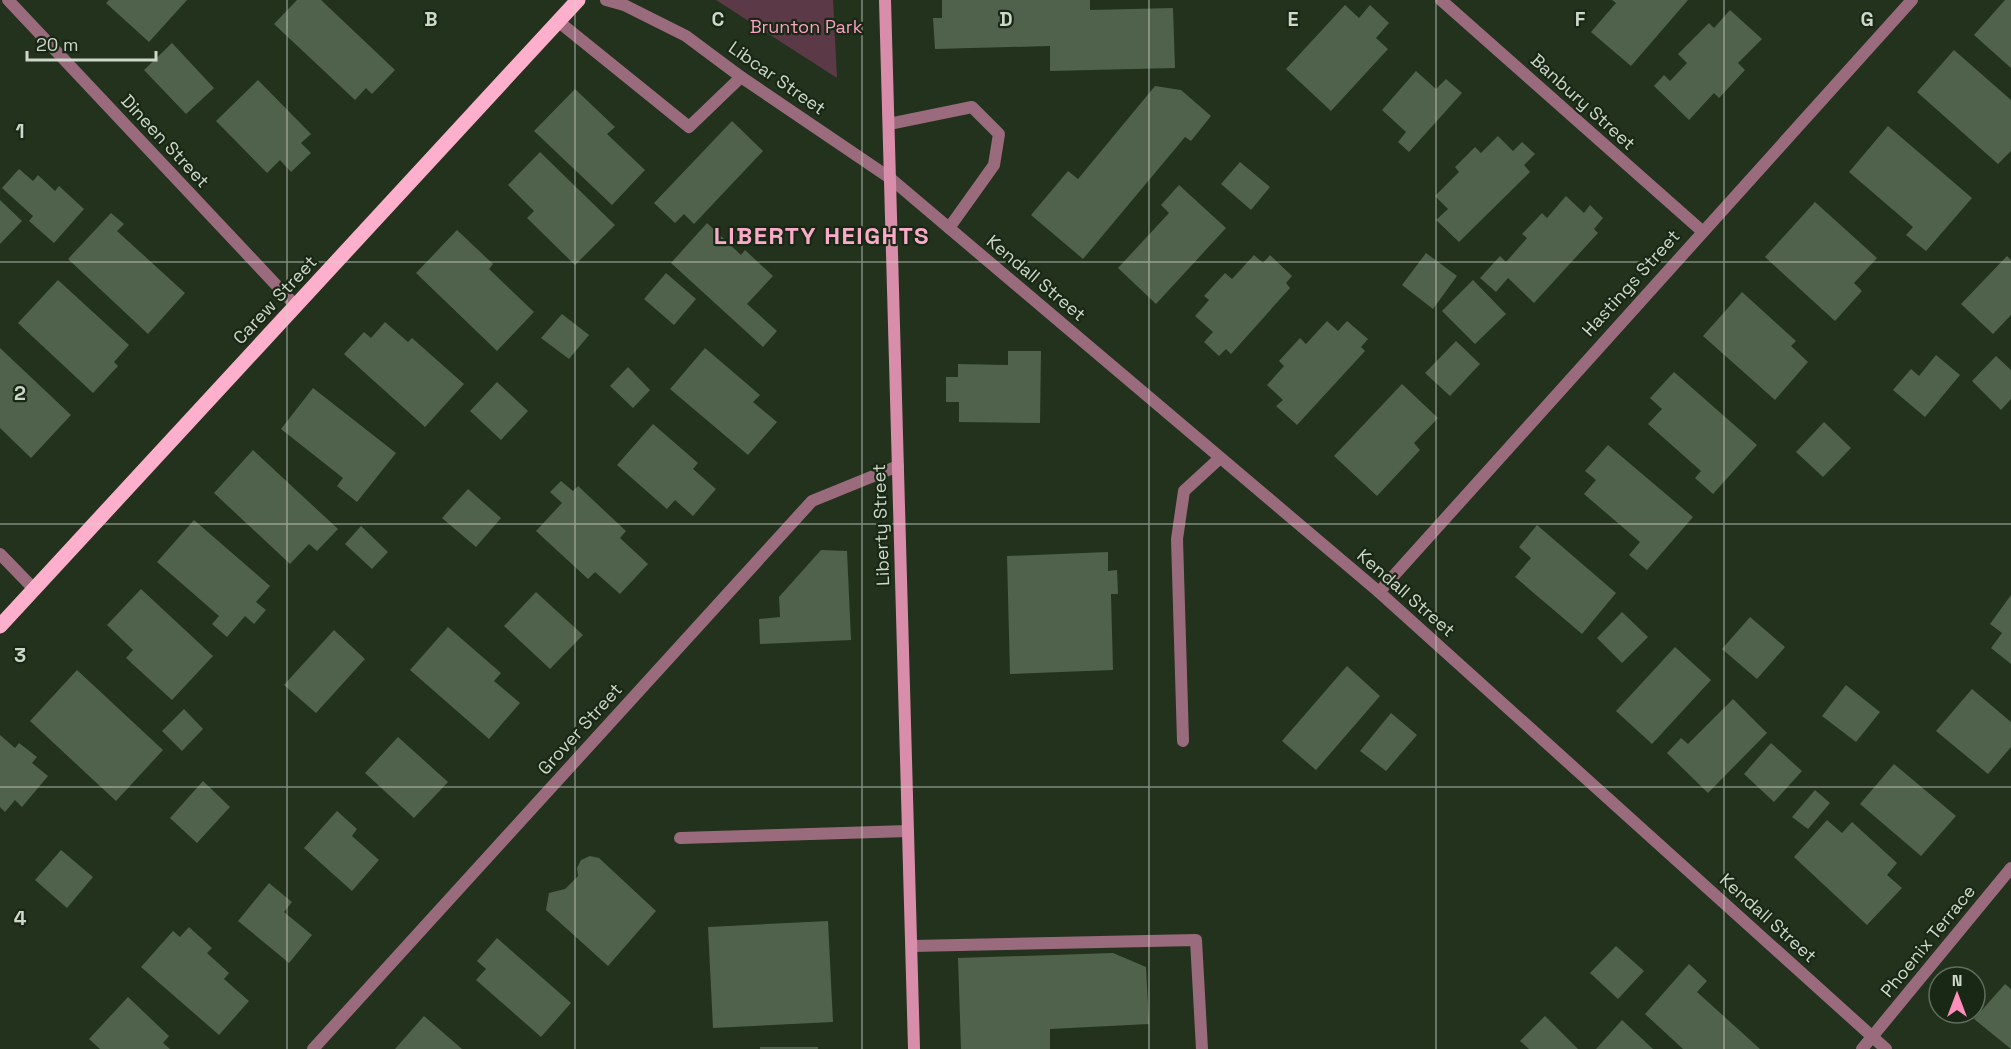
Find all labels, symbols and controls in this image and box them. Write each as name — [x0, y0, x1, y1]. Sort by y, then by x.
text: B — [424, 6, 438, 32]
text: C — [712, 6, 725, 32]
text: D — [999, 6, 1013, 32]
text: E — [1287, 6, 1299, 32]
text: F — [1575, 6, 1586, 32]
text: G — [1860, 6, 1874, 32]
park label: Brunton Park — [750, 15, 863, 38]
scale bar — [27, 24, 156, 62]
text: 20 m — [36, 33, 79, 56]
street label: Libcar Street — [724, 36, 830, 120]
street label: Banbury Street — [1526, 48, 1641, 155]
street label: Dineen Street — [116, 89, 214, 192]
text: 1 — [15, 118, 25, 144]
district label: LIBERTY HEIGHTS — [714, 220, 930, 251]
street label: Hastings Street — [1577, 225, 1685, 341]
street label: Kendall Street — [982, 229, 1091, 326]
street label: Carew Street — [228, 251, 322, 349]
text: 2 — [14, 380, 26, 406]
street label: Liberty Street — [867, 464, 894, 586]
street label: Kendall Street — [1352, 544, 1460, 642]
text: 3 — [14, 642, 26, 668]
street label: Grover Street — [532, 678, 627, 779]
street label: Kendall Street — [1715, 868, 1822, 967]
street label: Phoenix Terrace — [1875, 880, 1980, 1002]
text: 4 — [14, 905, 27, 931]
north arrow — [1927, 965, 1987, 1025]
text: N — [1952, 970, 1962, 991]

